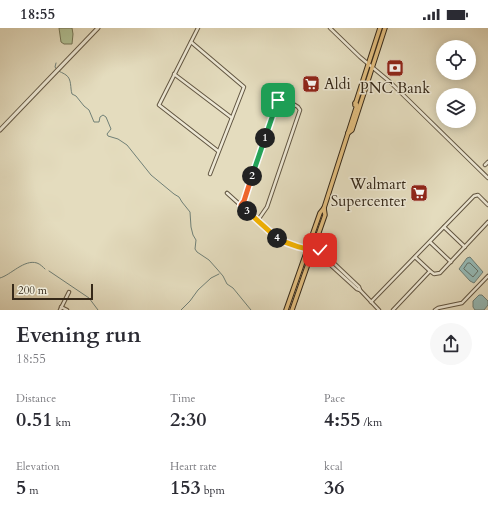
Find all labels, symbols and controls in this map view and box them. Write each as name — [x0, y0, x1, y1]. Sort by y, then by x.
text: 18:55 — [20, 4, 55, 24]
map controls — [436, 40, 476, 128]
button: locate — [436, 40, 476, 80]
bank icon: PNC Bank — [385, 58, 405, 78]
supermarket icon: Aldi — [301, 74, 321, 94]
place label: Aldi — [324, 74, 351, 94]
place label: PNC Bank — [360, 78, 430, 98]
pin — [261, 83, 295, 117]
button: layers — [436, 88, 476, 128]
icon: arrive — [267, 89, 289, 111]
pin: 1 — [255, 128, 275, 148]
text: 1 — [262, 130, 268, 145]
pin: 2 — [242, 166, 262, 186]
text: 2 — [249, 168, 255, 183]
place label: Walmart Supercenter — [331, 174, 407, 211]
supermarket icon: Walmart Supercenter — [409, 183, 429, 203]
pin: 3 — [237, 201, 257, 221]
text: 3 — [244, 203, 250, 218]
pin: 4 — [267, 228, 287, 248]
text: 4 — [274, 230, 280, 245]
pin — [303, 233, 337, 267]
icon: check — [309, 239, 331, 261]
scale bar — [12, 282, 93, 301]
text: 200 m — [18, 283, 47, 298]
text: Evening run — [16, 320, 141, 350]
button: share — [430, 323, 472, 365]
text: 18:55 — [16, 350, 46, 368]
text: Distance — [16, 391, 56, 406]
text: Time — [170, 391, 195, 406]
text: Pace — [324, 391, 345, 406]
text: 0.51 — [16, 406, 53, 433]
text: 2:30 — [170, 406, 207, 433]
text: 4:55 — [324, 406, 361, 433]
text: km — [53, 415, 71, 430]
text: /km — [361, 415, 382, 430]
text: Elevation — [16, 459, 60, 474]
text: Heart rate — [170, 459, 217, 474]
text: kcal — [324, 459, 342, 474]
text: 5 — [16, 474, 26, 501]
text: 153 — [170, 474, 201, 501]
text: 36 — [324, 474, 345, 501]
text: m — [26, 483, 39, 498]
text: bpm — [201, 483, 225, 498]

